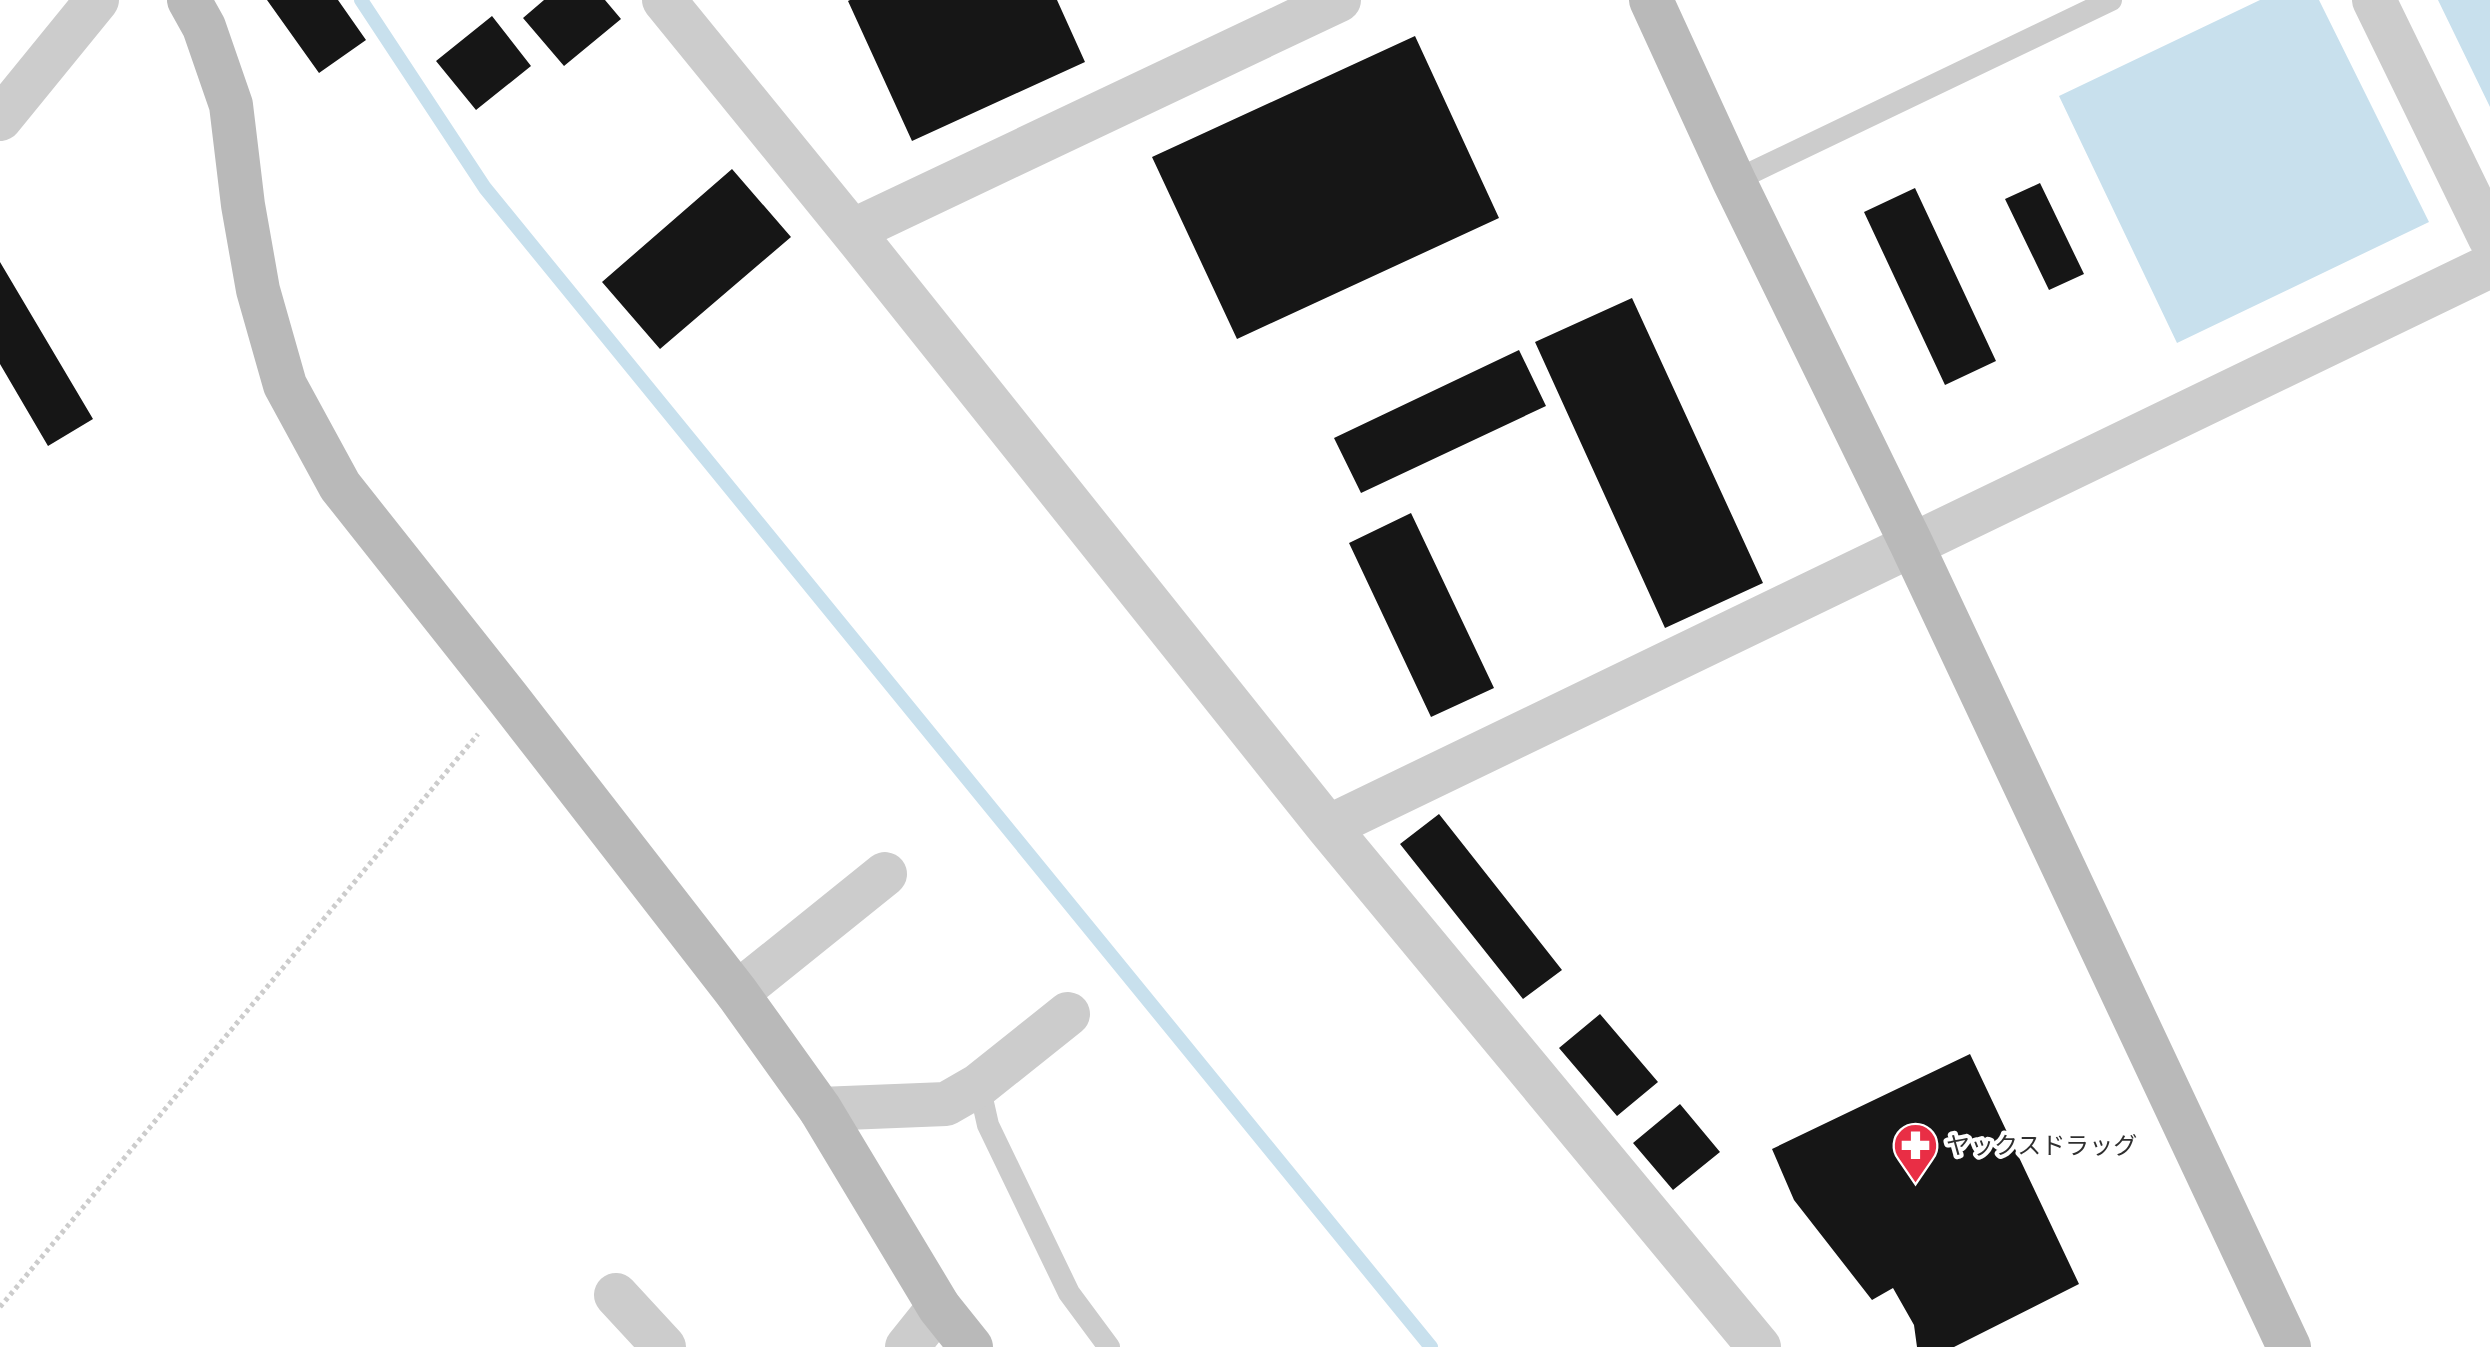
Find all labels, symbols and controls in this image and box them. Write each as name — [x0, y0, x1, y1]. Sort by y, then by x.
pharmacy icon: ヤックスドラッグ — [1891, 1122, 1939, 1185]
place label: ヤックスドラッグ — [1946, 1132, 2137, 1161]

